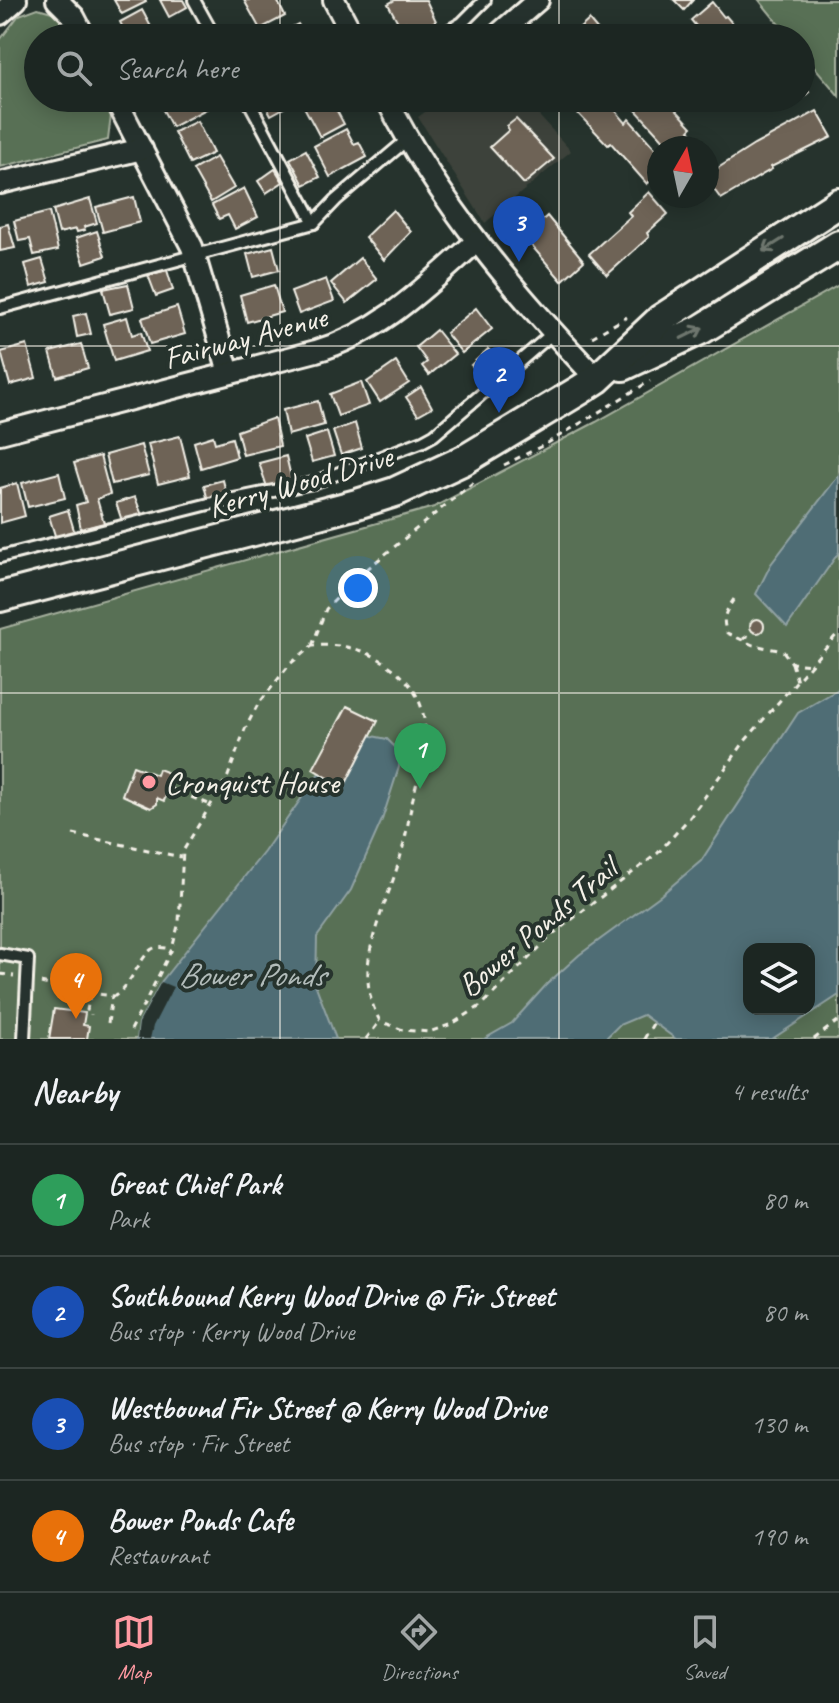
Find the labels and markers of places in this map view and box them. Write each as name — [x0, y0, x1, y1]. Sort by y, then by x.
pin: 3 — [493, 196, 545, 262]
pin: 2 — [473, 347, 525, 413]
pin: 1 — [394, 723, 446, 789]
place label: Cronquist House — [165, 762, 342, 803]
marker: Cronquist House — [140, 773, 158, 791]
pin: 4 — [50, 953, 102, 1019]

